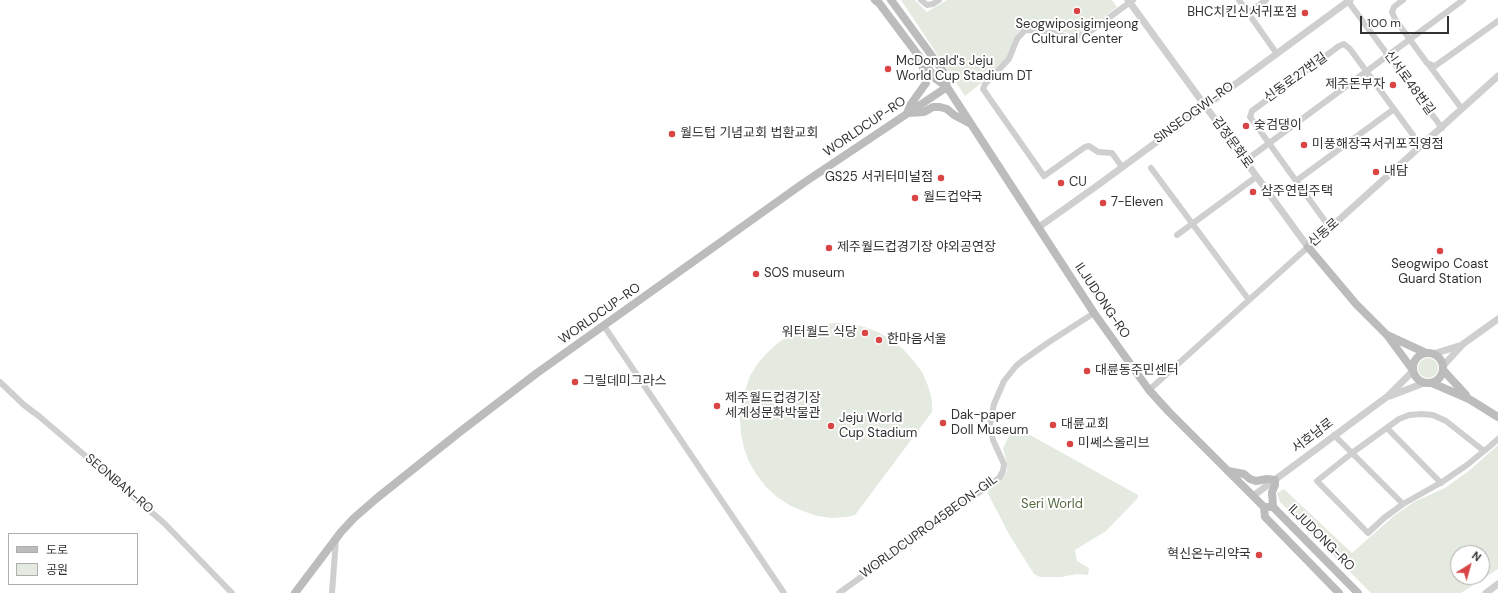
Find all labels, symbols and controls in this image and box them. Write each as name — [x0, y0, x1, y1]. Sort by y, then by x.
place label: BHC치킨신서귀포점 — [1187, 5, 1297, 21]
marker: Seogwiposigimjeong Cultural Center — [1072, 6, 1082, 16]
marker: BHC치킨신서귀포점 — [1300, 8, 1310, 18]
scale bar — [1362, 8, 1451, 34]
text: 100 m — [1367, 15, 1401, 31]
place label: Seogwiposigimjeong Cultural Center — [1015, 17, 1139, 48]
street label: 신서로48번길 — [1380, 48, 1438, 118]
street label: 신동로27번길 — [1261, 50, 1331, 106]
place label: McDonald's Jeju World Cup Stadium DT — [896, 54, 1033, 85]
marker: McDonald's Jeju World Cup Stadium DT — [883, 64, 893, 74]
place label: 제주돈부자 — [1325, 77, 1385, 93]
street label: SINSEOGWI-RO — [1151, 79, 1237, 147]
marker: 제주돈부자 — [1388, 80, 1398, 90]
street label: WORLDCUP-RO — [821, 94, 909, 160]
street label: 김정문화로 — [1208, 114, 1256, 172]
place label: 숯검댕이 — [1254, 118, 1302, 134]
marker: 숯검댕이 — [1241, 121, 1251, 131]
place label: 월드텁 기념교회 법환교회 — [680, 126, 818, 142]
marker: 월드텁 기념교회 법환교회 — [667, 129, 677, 139]
place label: 미풍해장국서귀포직영점 — [1312, 137, 1444, 153]
marker: 미풍해장국서귀포직영점 — [1299, 140, 1309, 150]
place label: 내담 — [1384, 164, 1408, 180]
marker: 내담 — [1371, 167, 1381, 177]
place label: GS25 서귀터미널점 — [825, 170, 933, 186]
marker: GS25 서귀터미널점 — [936, 173, 946, 183]
place label: CU — [1069, 175, 1087, 191]
marker: CU — [1056, 178, 1066, 188]
place label: 삼주연립주택 — [1261, 184, 1333, 200]
marker: 삼주연립주택 — [1248, 187, 1258, 197]
place label: 월드컵약국 — [923, 190, 983, 206]
marker: 월드컵약국 — [910, 193, 920, 203]
place label: 7-Eleven — [1111, 195, 1163, 211]
marker: 7-Eleven — [1098, 198, 1108, 208]
street label: 신동로 — [1305, 215, 1343, 251]
place label: 제주월드컵경기장 야외공연장 — [837, 240, 996, 256]
marker: 제주월드컵경기장 야외공연장 — [824, 243, 834, 253]
marker: Seogwipo Coast Guard Station — [1435, 246, 1445, 256]
place label: Seogwipo Coast Guard Station — [1391, 257, 1489, 288]
street label: ILJUDONG-RO — [1071, 260, 1133, 342]
place label: SOS museum — [764, 266, 845, 282]
marker: SOS museum — [751, 269, 761, 279]
street label: WORLDCUP-RO — [556, 280, 644, 348]
place label: 워터월드 식당 — [782, 325, 857, 341]
marker: 워터월드 식당 — [860, 328, 870, 338]
place label: 한마음서울 — [887, 332, 947, 348]
marker: 한마음서울 — [874, 335, 884, 345]
place label: 대륜동주민센터 — [1095, 363, 1179, 379]
marker: 대륜동주민센터 — [1082, 366, 1092, 376]
place label: 그릴데미그라스 — [583, 374, 667, 390]
marker: 그릴데미그라스 — [570, 377, 580, 387]
place label: 제주월드컵경기장 세계성문화박물관 — [725, 391, 821, 422]
marker: 제주월드컵경기장 세계성문화박물관 — [712, 401, 722, 411]
place label: Dak-paper Doll Museum — [951, 408, 1028, 439]
place label: Jeju World Cup Stadium — [839, 411, 917, 442]
street label: 서호남로 — [1289, 415, 1337, 457]
place label: 대륜교회 — [1061, 417, 1109, 433]
marker: Dak-paper Doll Museum — [938, 418, 948, 428]
marker: 대륜교회 — [1048, 420, 1058, 430]
marker: Jeju World Cup Stadium — [826, 421, 836, 431]
place label: 미쎄스올리브 — [1078, 436, 1150, 452]
marker: 미쎄스올리브 — [1065, 439, 1075, 449]
street label: SEONBAN-RO — [82, 451, 156, 517]
street label: WORLDCUPRO45BEON-GIL — [857, 472, 1001, 582]
park label: Seri World — [1021, 497, 1083, 513]
street label: ILJUDONG-RO — [1285, 502, 1357, 574]
legend — [8, 533, 138, 585]
text: 도로 — [46, 542, 68, 558]
north arrow — [1450, 545, 1490, 585]
place label: 혁신온누리약국 — [1167, 547, 1251, 563]
text: N — [1469, 548, 1484, 564]
marker: 혁신온누리약국 — [1254, 550, 1264, 560]
text: 공원 — [46, 562, 68, 578]

